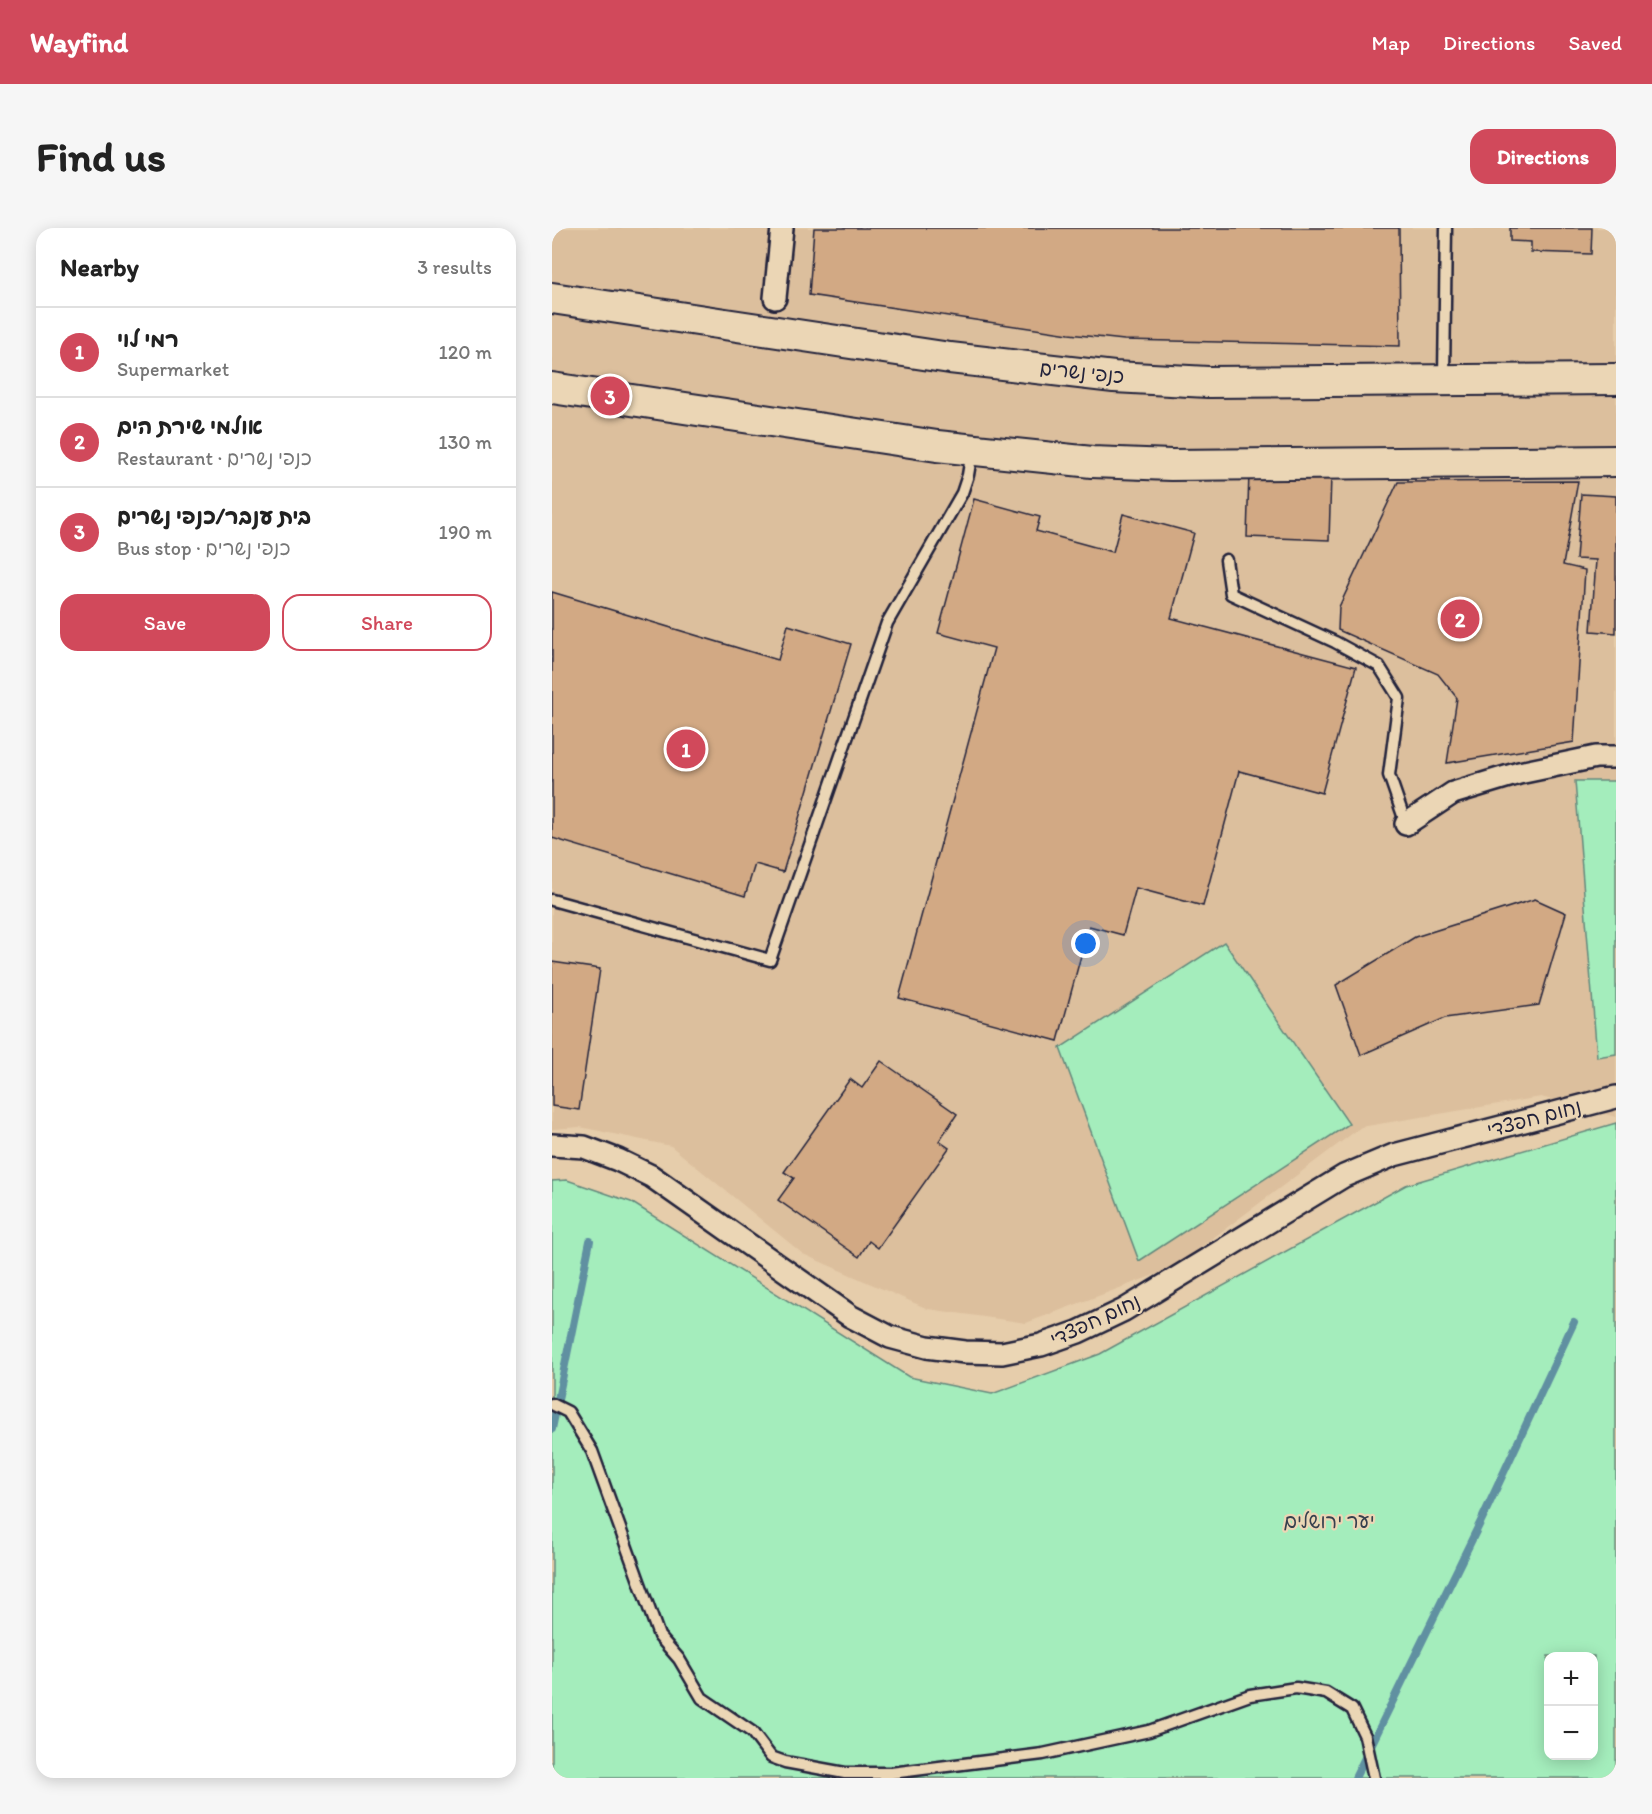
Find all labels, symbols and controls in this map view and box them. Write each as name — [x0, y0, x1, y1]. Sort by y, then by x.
text: Wayfind — [30, 25, 128, 59]
text: Map — [1372, 30, 1410, 55]
text: Directions — [1443, 30, 1535, 55]
text: Saved — [1568, 30, 1622, 55]
button: Directions — [1470, 129, 1616, 184]
text: Find us — [36, 131, 166, 182]
text: Nearby — [60, 251, 139, 283]
text: 3 results — [417, 255, 492, 279]
text: רמי לוי — [117, 326, 179, 353]
text: 1 — [75, 340, 84, 364]
text: 120 m — [439, 340, 492, 364]
street label: כנפי נשרים — [1038, 356, 1126, 388]
text: Supermarket — [117, 357, 229, 381]
pin: 3 — [590, 374, 630, 418]
text: אולמי שירת הים — [117, 413, 263, 440]
text: 2 — [74, 430, 85, 454]
text: 130 m — [438, 430, 492, 454]
text: Restaurant · כנפי נשרים — [117, 446, 312, 470]
text: בית ענבר/כנפי נשרים — [117, 503, 311, 530]
text: 3 — [74, 520, 85, 544]
text: 190 m — [439, 520, 492, 544]
text: Bus stop · כנפי נשרים — [117, 536, 290, 560]
button: Save — [60, 594, 270, 651]
button: Share — [282, 594, 492, 651]
pin: 2 — [1440, 596, 1480, 642]
pin: 1 — [666, 726, 706, 772]
your location — [1071, 929, 1100, 958]
street label: נחום חפצדי — [1484, 1094, 1584, 1142]
street label: נחום חפצדי — [1046, 1289, 1144, 1351]
park label: יער ירושלים — [1283, 1509, 1375, 1533]
map controls — [1544, 1652, 1598, 1760]
button: + — [1544, 1652, 1598, 1706]
button: − — [1544, 1706, 1598, 1760]

